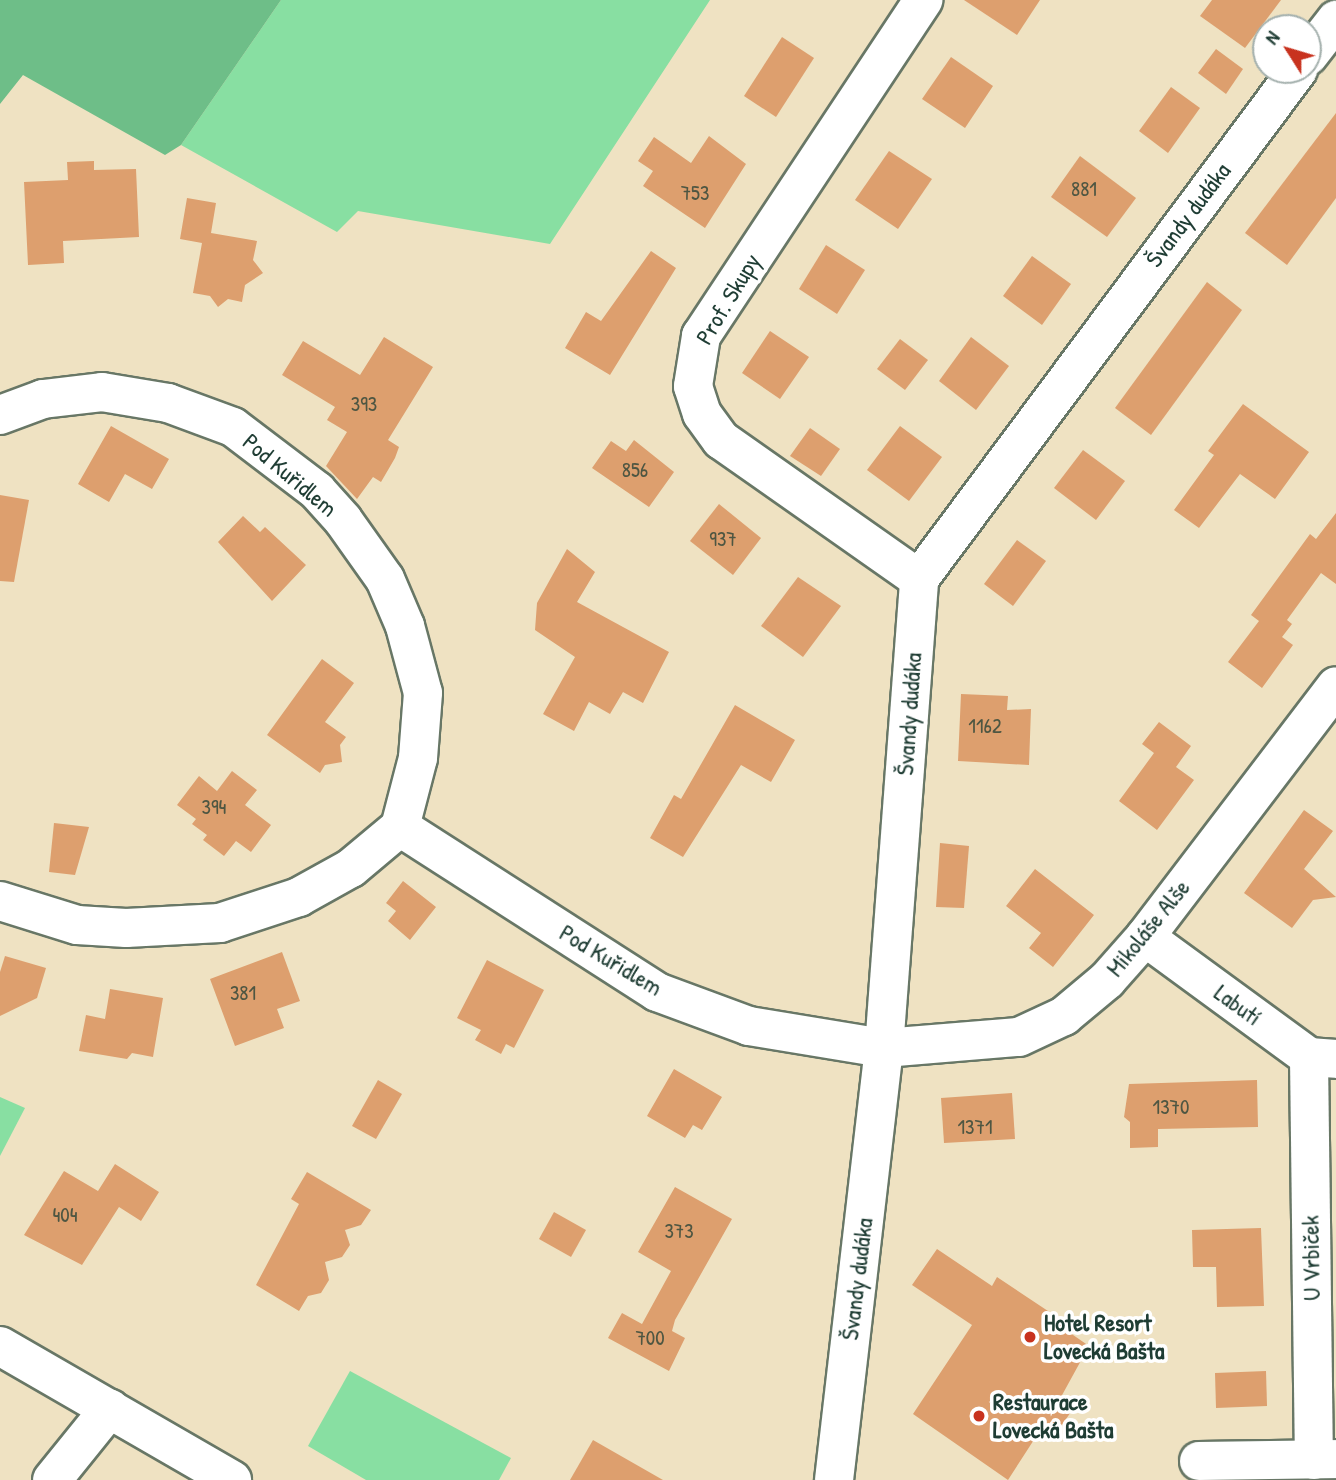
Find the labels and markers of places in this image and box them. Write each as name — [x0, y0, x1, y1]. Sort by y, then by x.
place label: Hotel Resort Lovecká Bašta — [1044, 1309, 1164, 1365]
marker: Hotel Resort Lovecká Bašta — [1022, 1329, 1038, 1345]
place label: Restaurace Lovecká Bašta — [993, 1388, 1113, 1444]
marker: Restaurace Lovecká Bašta — [971, 1408, 987, 1424]

